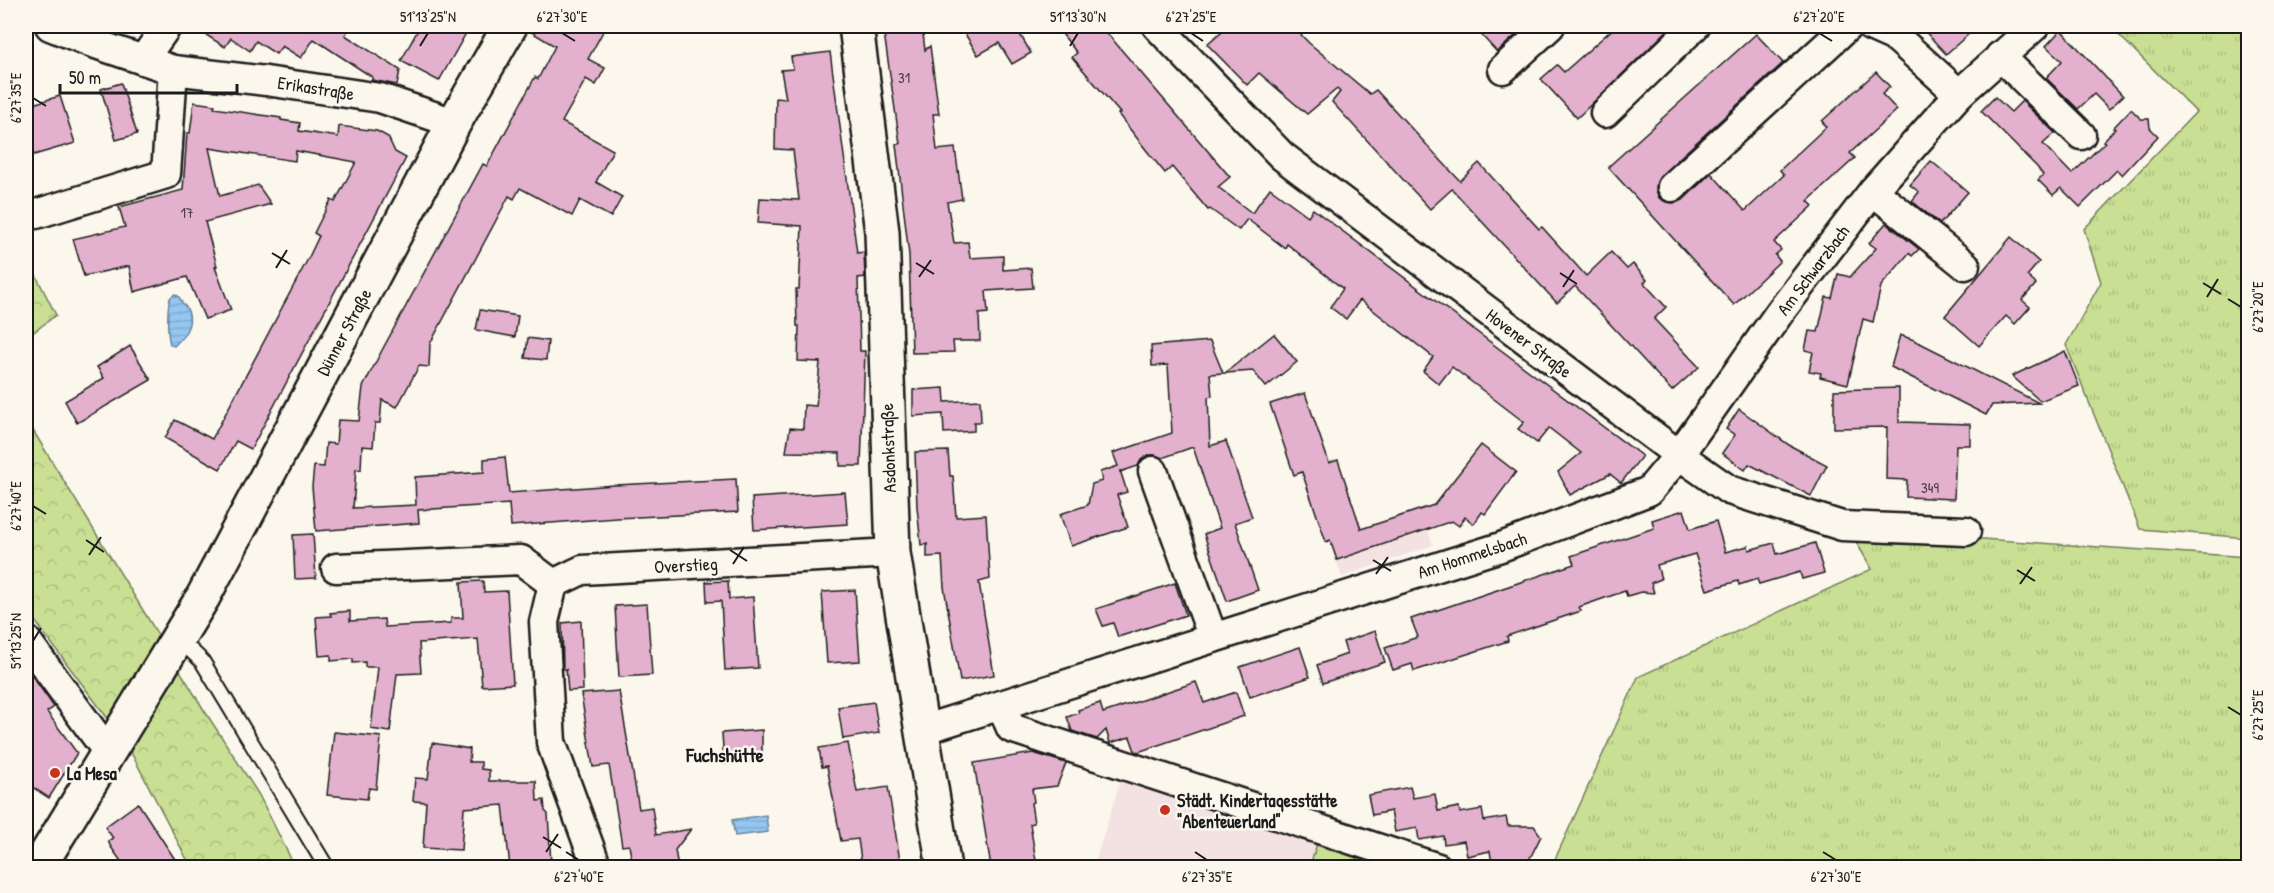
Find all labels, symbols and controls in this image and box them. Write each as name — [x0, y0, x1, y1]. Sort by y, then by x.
text: 51°13'25"N — [400, 6, 456, 27]
text: 6°27'30"E — [537, 6, 588, 27]
text: 51°13'30"N — [1050, 6, 1106, 27]
text: 6°27'25"E — [1166, 6, 1217, 27]
text: 6°27'20"E — [1793, 6, 1845, 27]
scale bar — [60, 57, 237, 95]
text: 50 m — [69, 65, 101, 90]
house number: 31 — [898, 67, 910, 88]
street label: Erikastraße — [276, 70, 356, 106]
text: 6°27'35"E — [5, 72, 26, 123]
house number: 17 — [181, 202, 193, 223]
street label: Am Schwarzbach — [1771, 219, 1855, 320]
text: 6°27'20"E — [2247, 281, 2268, 333]
street label: Dünner Straße — [311, 284, 377, 380]
street label: Hovener Straße — [1481, 302, 1577, 384]
street label: Asdonkstraße — [874, 403, 902, 493]
house number: 349 — [1921, 477, 1939, 498]
text: 6°27'40"E — [5, 481, 26, 531]
street label: Am Hommelsbach — [1414, 525, 1530, 584]
street label: Overstieg — [654, 551, 718, 579]
text: 51°13'25"N — [5, 613, 26, 669]
text: 6°27'25"E — [2247, 689, 2268, 740]
district label: Fuchshütte — [685, 741, 764, 768]
place label: La Mesa — [67, 761, 118, 786]
marker: La Mesa — [48, 766, 62, 780]
place label: Städt. Kindertagesstätte "Abenteuerland" — [1177, 788, 1338, 834]
marker: Städt. Kindertagesstätte "Abenteuerland" — [1158, 803, 1172, 817]
text: 6°27'40"E — [554, 866, 604, 887]
text: 6°27'35"E — [1182, 866, 1233, 887]
text: 6°27'30"E — [1811, 866, 1862, 887]

